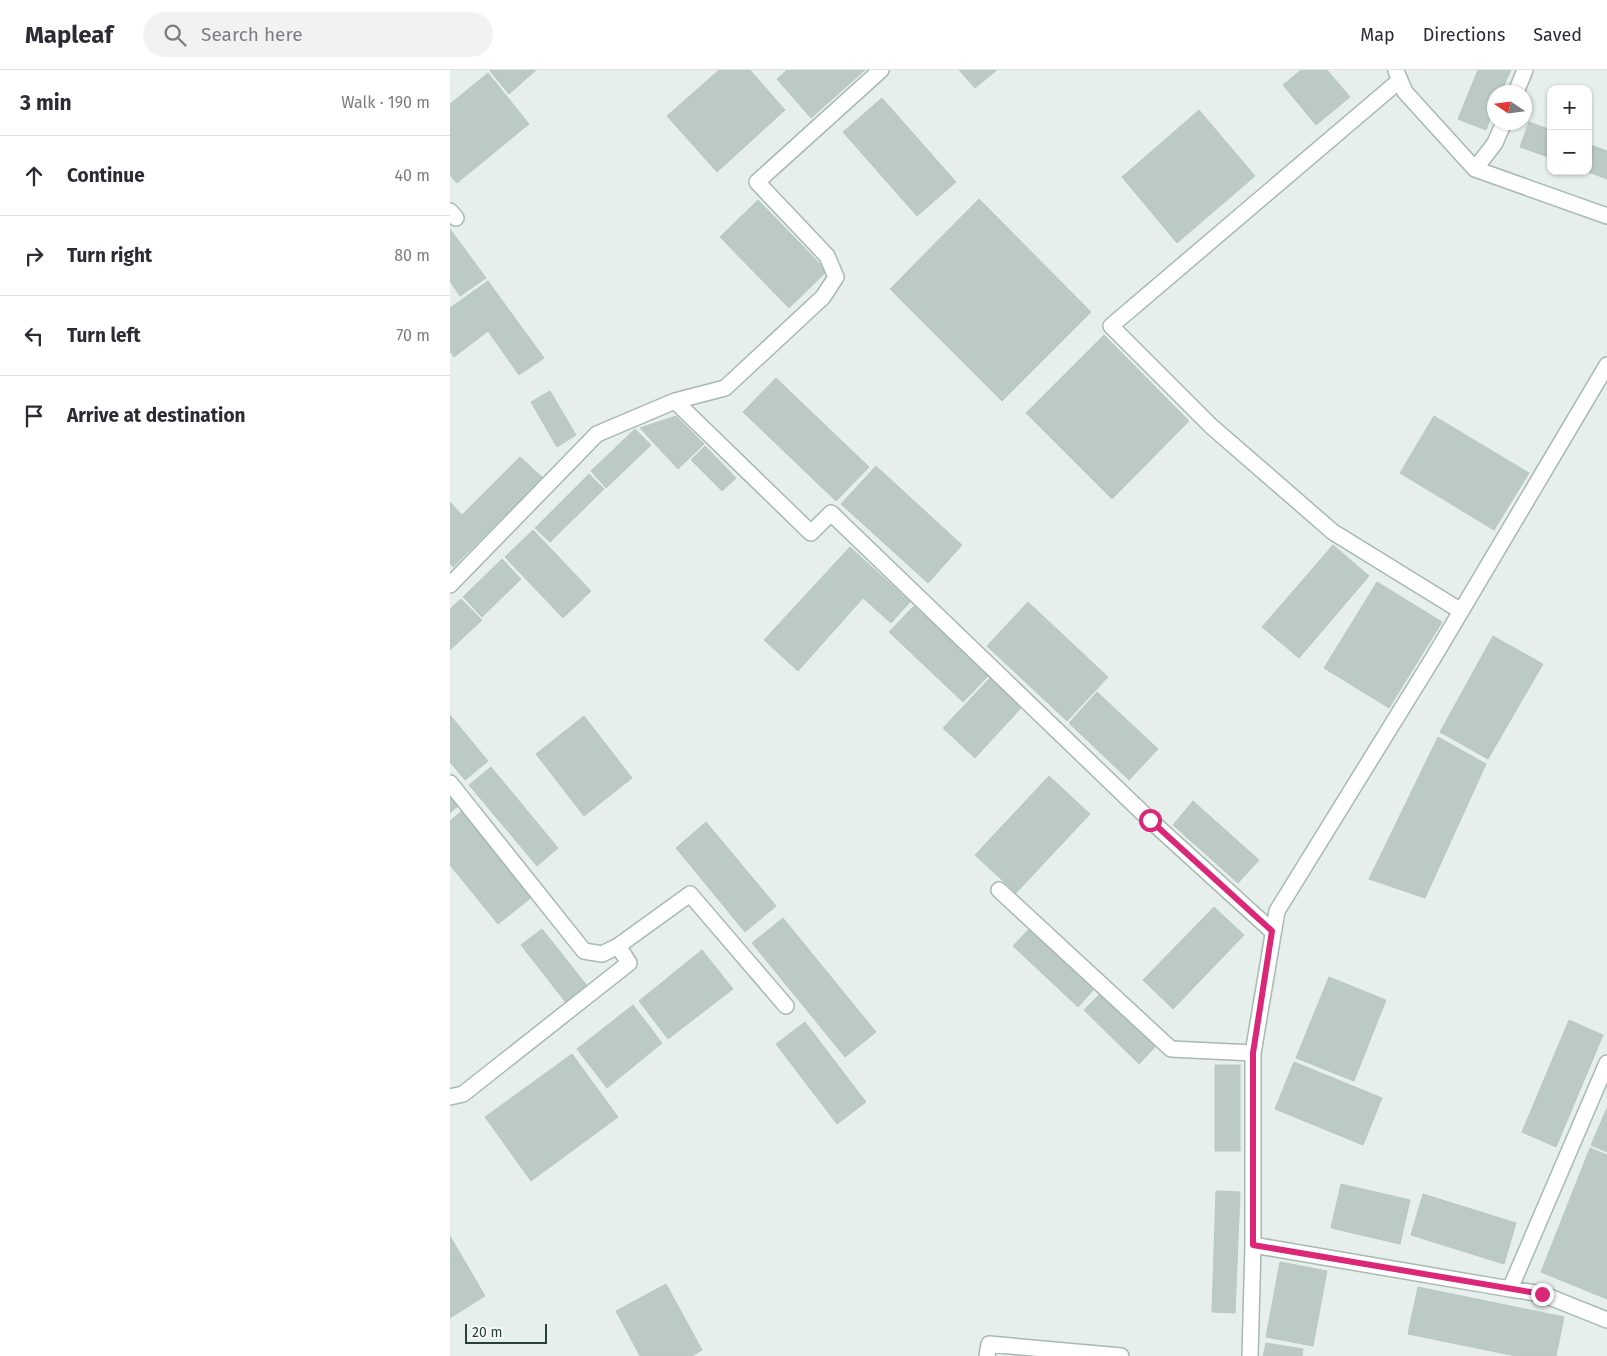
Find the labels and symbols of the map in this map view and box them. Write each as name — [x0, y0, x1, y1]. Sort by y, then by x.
north arrow — [1487, 85, 1532, 130]
route start — [1139, 809, 1162, 832]
route end — [1531, 1283, 1554, 1306]
scale bar — [465, 1321, 548, 1344]

